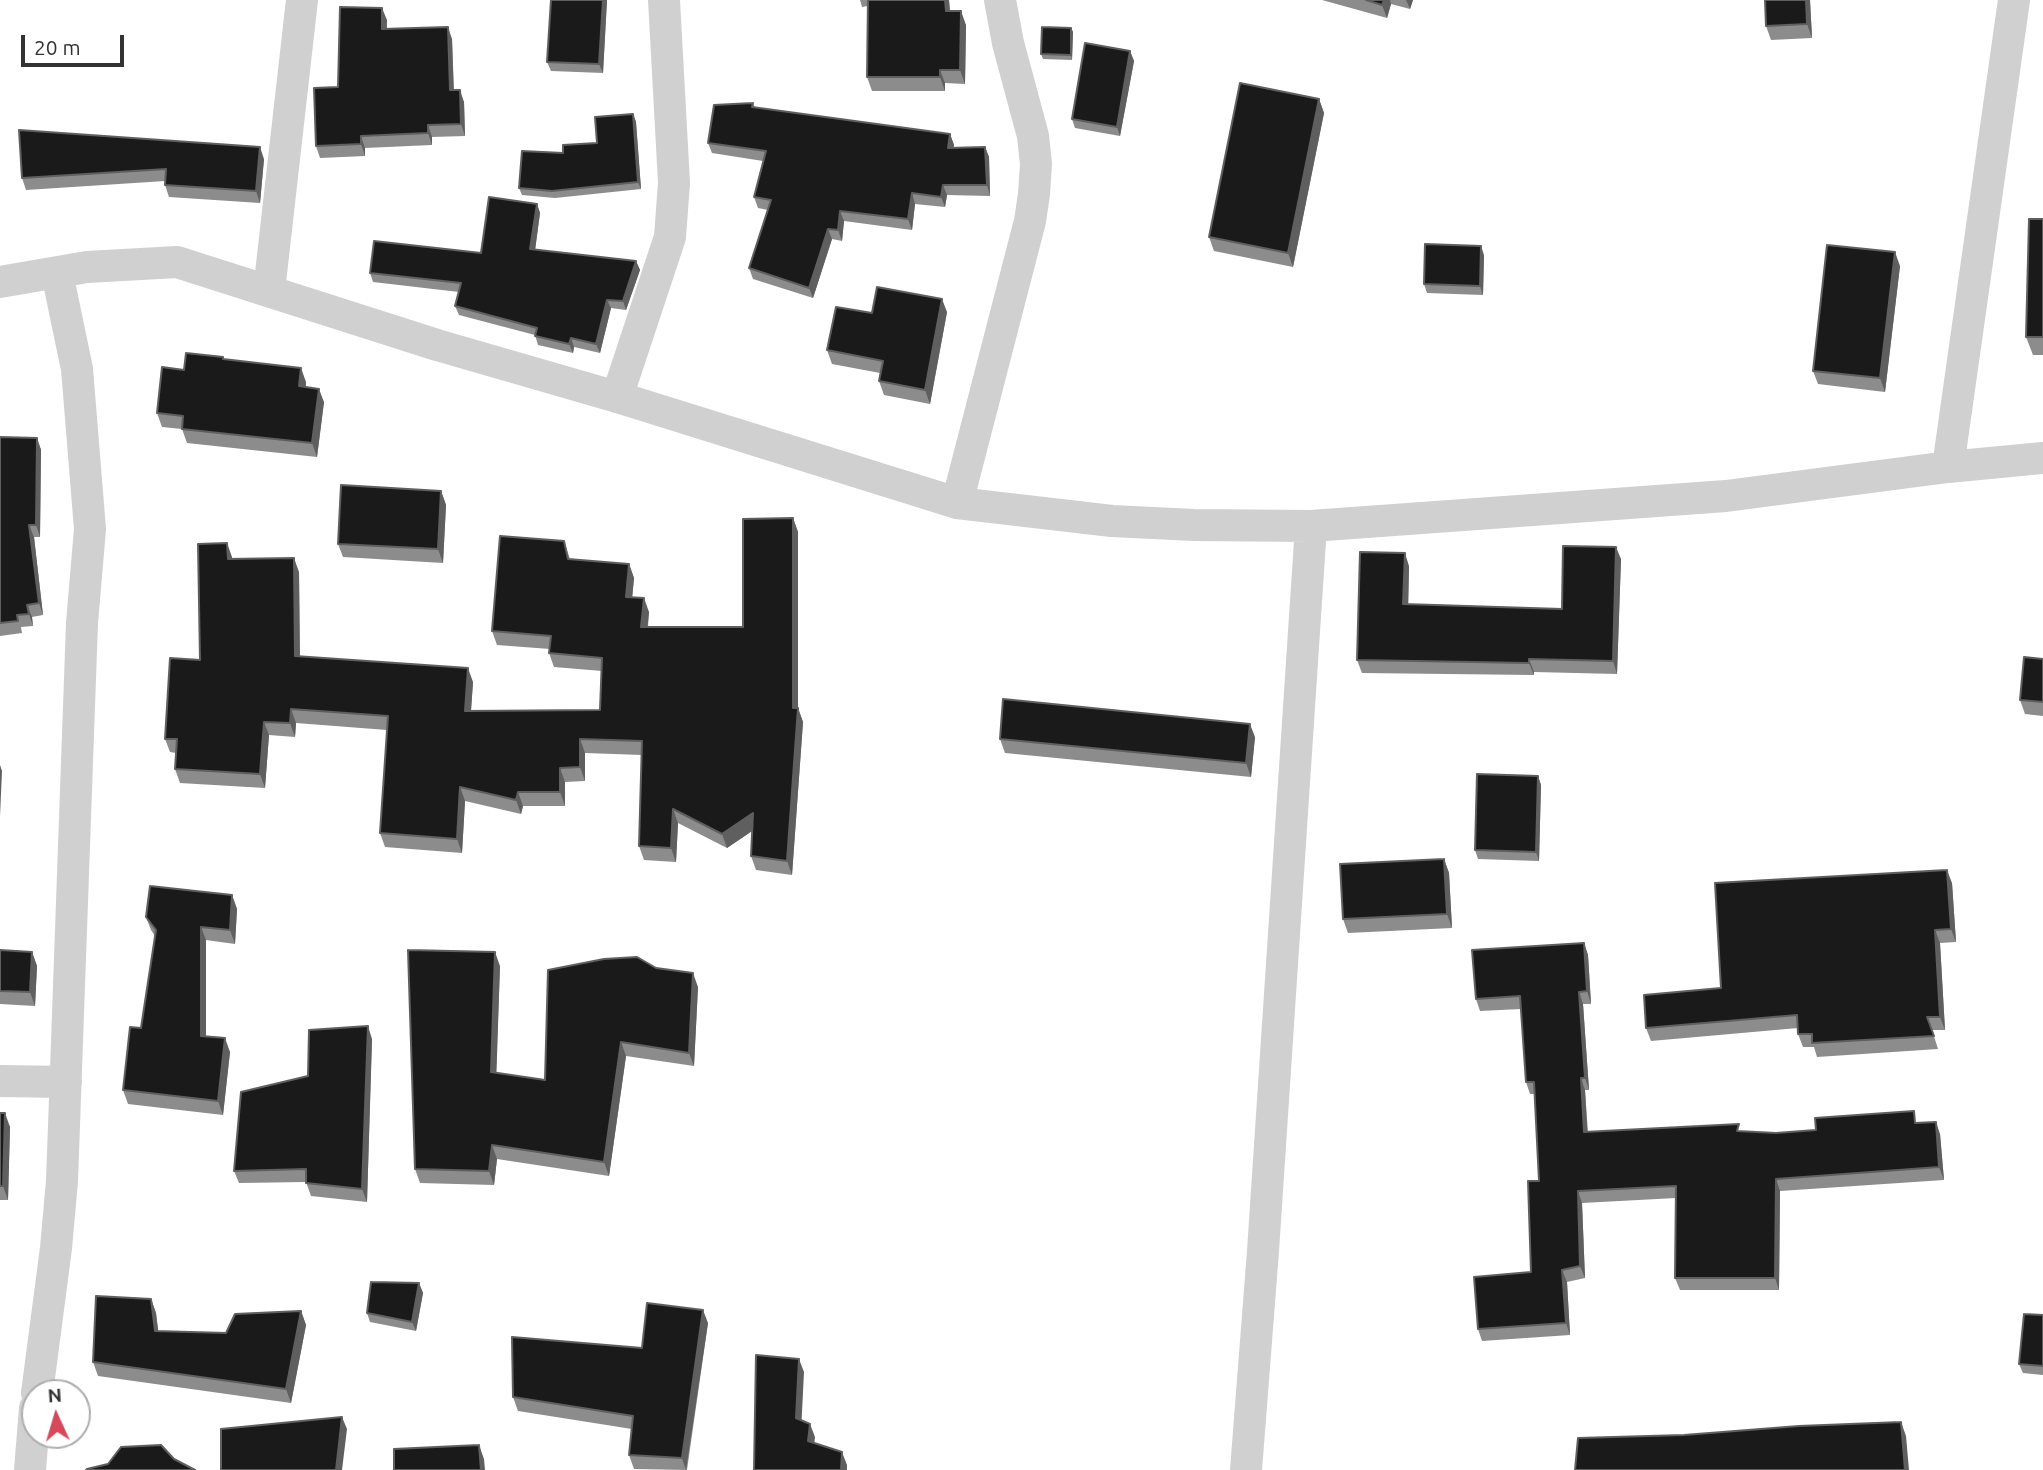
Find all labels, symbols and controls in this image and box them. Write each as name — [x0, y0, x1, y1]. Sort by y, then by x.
scale bar — [24, 21, 128, 65]
text: 20 m — [34, 35, 81, 59]
north arrow — [21, 1379, 91, 1449]
text: N — [47, 1384, 63, 1407]

